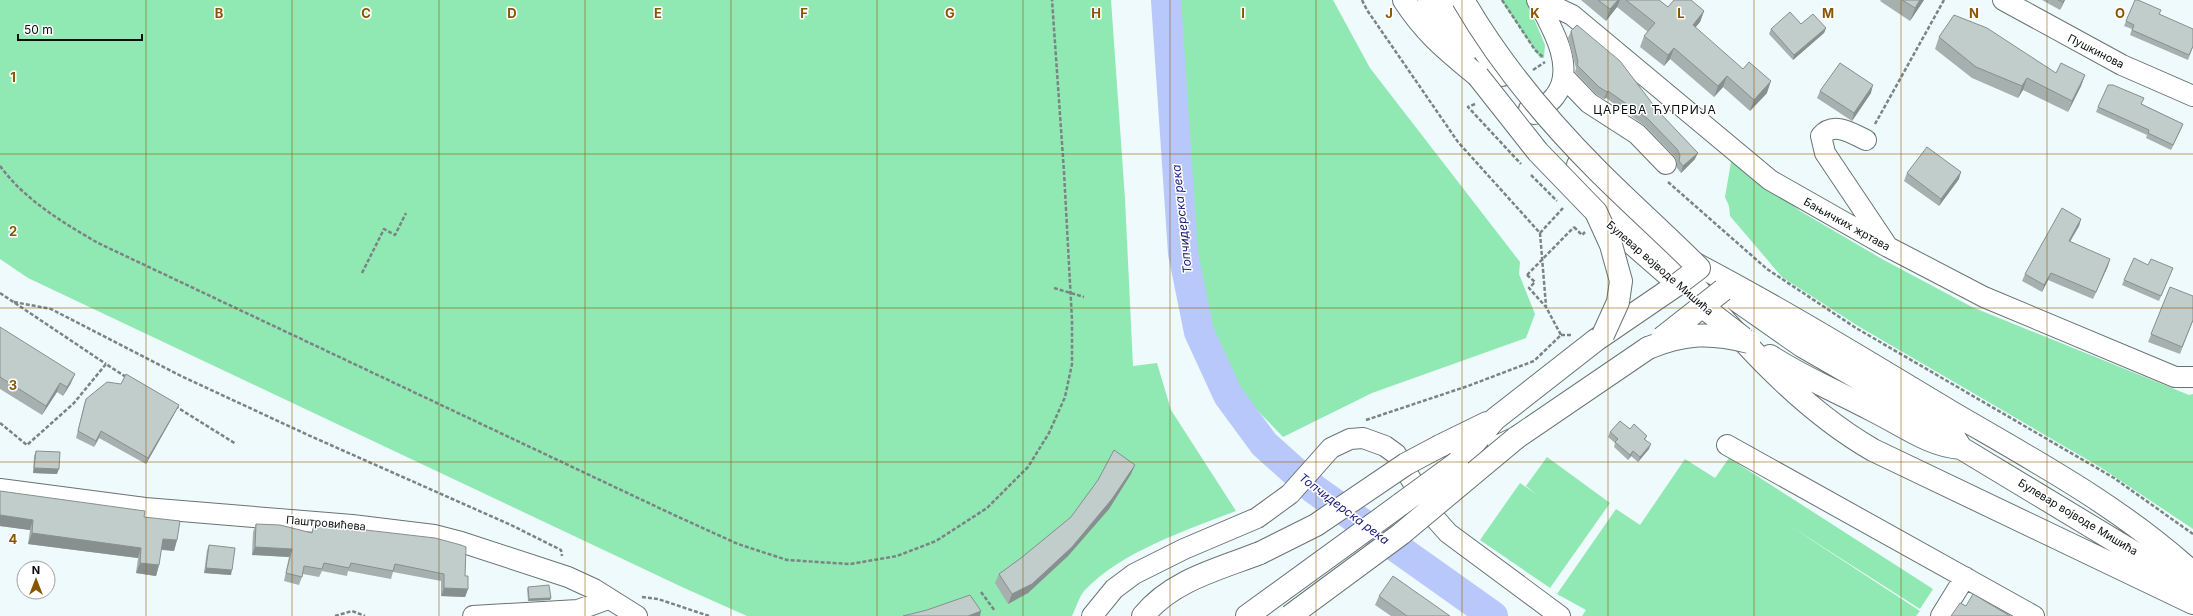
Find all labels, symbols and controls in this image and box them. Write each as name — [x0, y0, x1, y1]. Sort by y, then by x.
text: B — [215, 5, 224, 21]
text: C — [361, 5, 371, 21]
text: D — [507, 5, 517, 21]
text: E — [654, 5, 662, 21]
text: F — [800, 5, 808, 21]
text: G — [945, 5, 955, 21]
text: H — [1091, 5, 1101, 21]
text: I — [1241, 5, 1245, 21]
text: J — [1385, 5, 1393, 21]
text: K — [1530, 5, 1540, 21]
text: L — [1677, 5, 1685, 21]
text: M — [1822, 5, 1834, 21]
text: N — [1969, 5, 1979, 21]
text: O — [2115, 5, 2125, 21]
scale bar — [18, 16, 142, 42]
text: 50 m — [24, 22, 53, 37]
street label: Пушкинова — [2065, 31, 2127, 71]
text: 1 — [10, 69, 16, 85]
district label: ЦАРЕВА ЋУПРИЈА — [1593, 102, 1717, 117]
water label: Топчидерска река — [1168, 164, 1195, 274]
street label: Бањичких жртава — [1801, 194, 1893, 254]
street label: Булевар војводе Мишића — [1604, 218, 1716, 318]
text: 2 — [9, 223, 17, 239]
text: 3 — [9, 377, 17, 393]
water label: Топчидерска река — [1296, 470, 1392, 547]
street label: Булевар војводе Мишића — [2016, 476, 2140, 558]
street label: Паштровићева — [286, 513, 366, 533]
text: 4 — [9, 531, 18, 547]
north arrow — [16, 560, 56, 600]
text: N — [32, 563, 40, 577]

